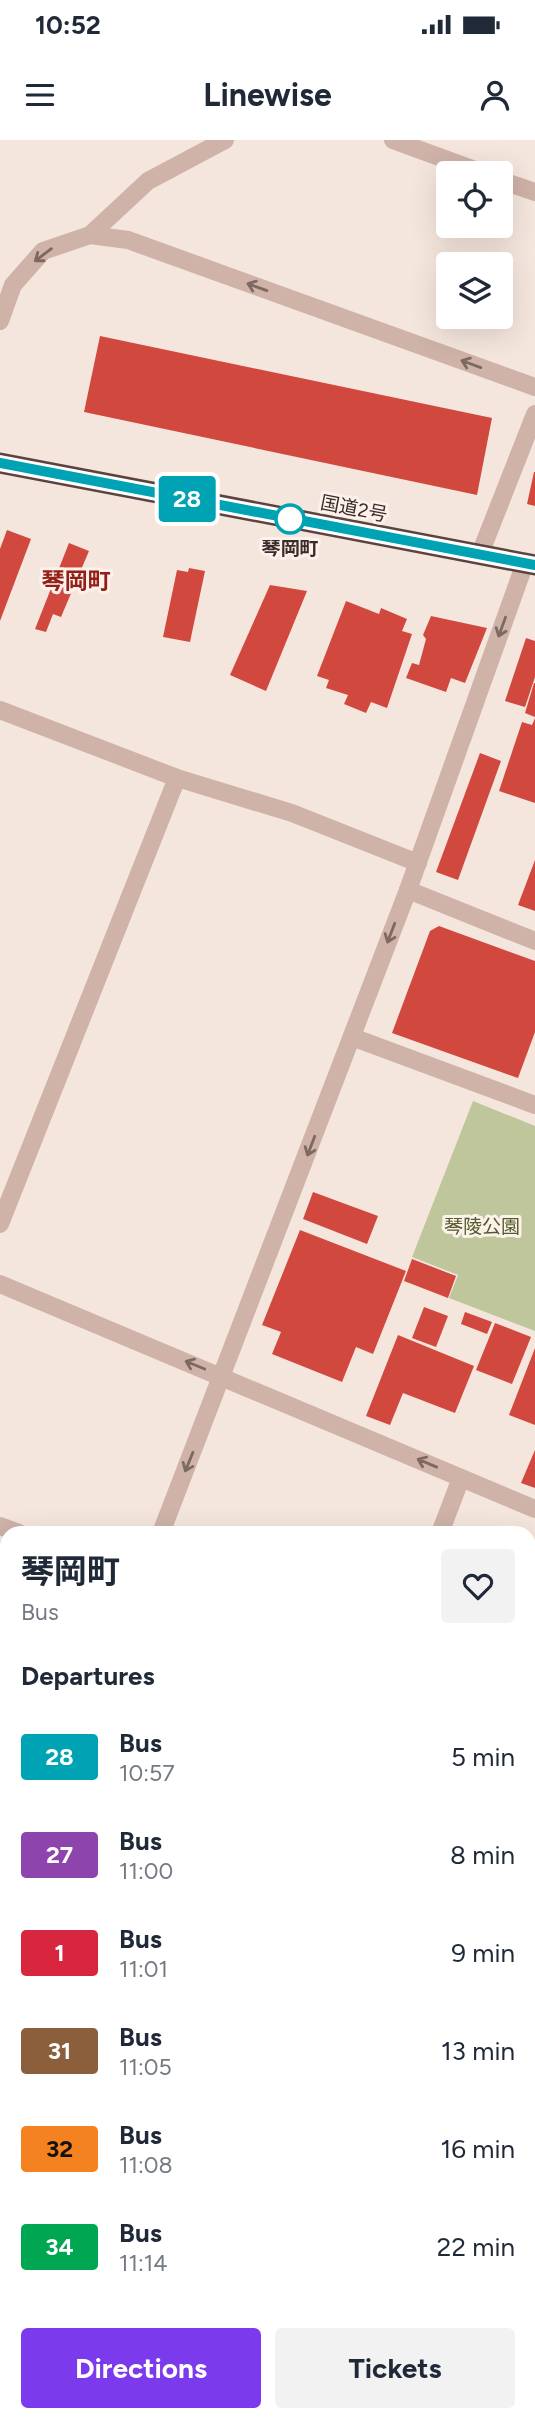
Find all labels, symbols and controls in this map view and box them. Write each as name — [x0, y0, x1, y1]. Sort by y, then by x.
text: 10:52 — [35, 9, 101, 41]
icon: menu — [21, 76, 59, 114]
text: Linewise — [203, 76, 332, 114]
icon: person — [476, 76, 514, 114]
map controls — [436, 161, 513, 329]
button: locate — [436, 161, 513, 238]
one-way arrow — [34, 248, 52, 263]
button: layers — [436, 252, 513, 329]
one-way arrow — [246, 279, 268, 292]
one-way arrow — [460, 357, 482, 369]
line badge: 28 — [156, 476, 218, 522]
text: 28 — [173, 484, 201, 513]
street label: 国道2号 — [319, 491, 389, 526]
marker: 琴岡町 — [275, 504, 305, 534]
place label: 琴岡町 — [261, 537, 319, 560]
district label: 琴岡町 — [42, 567, 111, 595]
one-way arrow — [495, 616, 507, 638]
one-way arrow — [384, 922, 397, 944]
one-way arrow — [304, 1135, 316, 1156]
park label: 琴陵公園 — [444, 1215, 520, 1238]
one-way arrow — [185, 1357, 206, 1370]
one-way arrow — [182, 1451, 195, 1473]
one-way arrow — [417, 1456, 438, 1469]
button: heart — [441, 1549, 515, 1623]
text: 琴岡町 — [21, 1552, 120, 1591]
text: Bus — [21, 1598, 59, 1626]
text: Departures — [21, 1660, 155, 1692]
text: Bus — [119, 1727, 162, 1759]
text: 5 min — [451, 1741, 515, 1773]
text: 28 — [45, 1742, 74, 1771]
text: 10:57 — [119, 1759, 175, 1787]
text: Bus — [119, 1825, 162, 1857]
text: 8 min — [450, 1839, 515, 1871]
text: 27 — [46, 1840, 73, 1869]
text: 11:00 — [119, 1857, 173, 1885]
text: Bus — [119, 1923, 162, 1955]
text: 9 min — [451, 1937, 515, 1969]
text: 1 — [54, 1938, 65, 1967]
text: 11:01 — [119, 1955, 168, 1983]
text: Bus — [119, 2021, 162, 2053]
text: 13 min — [441, 2035, 515, 2067]
text: 31 — [48, 2036, 71, 2065]
text: 11:05 — [119, 2053, 172, 2081]
text: Bus — [119, 2119, 162, 2151]
text: 16 min — [440, 2133, 515, 2165]
text: 32 — [46, 2134, 73, 2163]
text: 11:08 — [119, 2151, 173, 2179]
text: Bus — [119, 2217, 162, 2249]
text: 22 min — [437, 2231, 515, 2263]
text: 34 — [45, 2232, 74, 2261]
text: 11:14 — [119, 2249, 168, 2277]
button: Directions — [21, 2328, 261, 2408]
button: Tickets — [275, 2328, 515, 2408]

